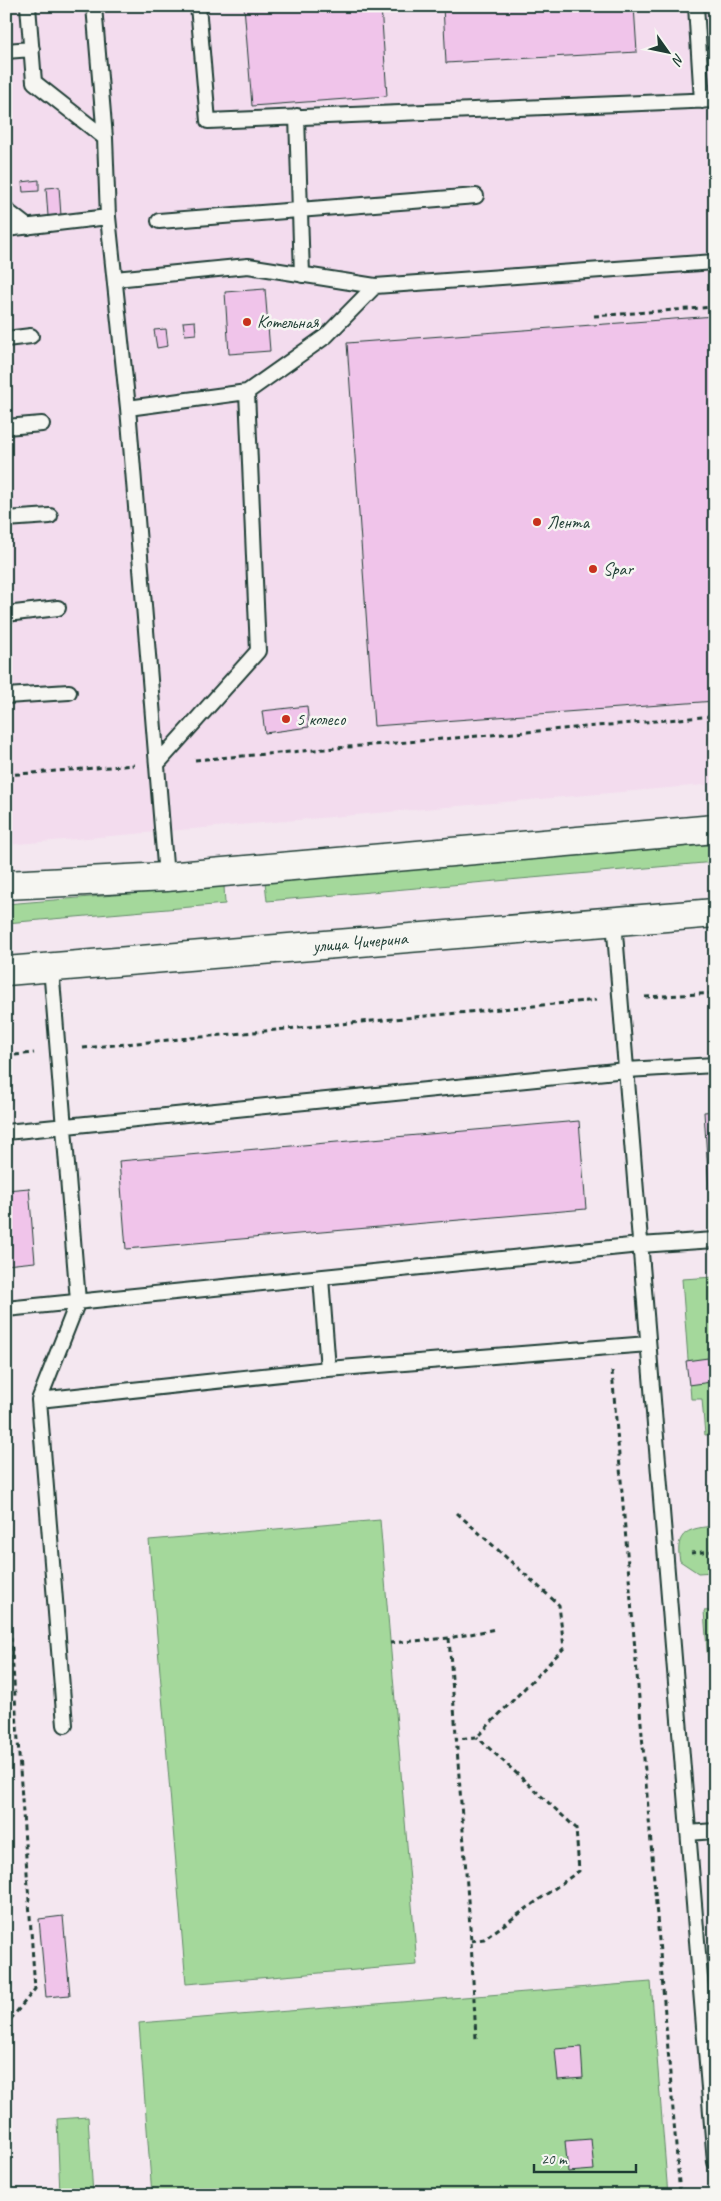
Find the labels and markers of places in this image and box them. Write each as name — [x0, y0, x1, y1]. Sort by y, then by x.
place label: Котельная — [257, 311, 320, 333]
marker: Котельная — [241, 316, 253, 328]
place label: Лента — [547, 511, 591, 533]
marker: Лента — [531, 516, 543, 528]
place label: Spar — [603, 558, 634, 580]
marker: Spar — [587, 563, 599, 575]
place label: 5 колесо — [296, 708, 347, 730]
marker: 5 колесо — [280, 713, 292, 725]

